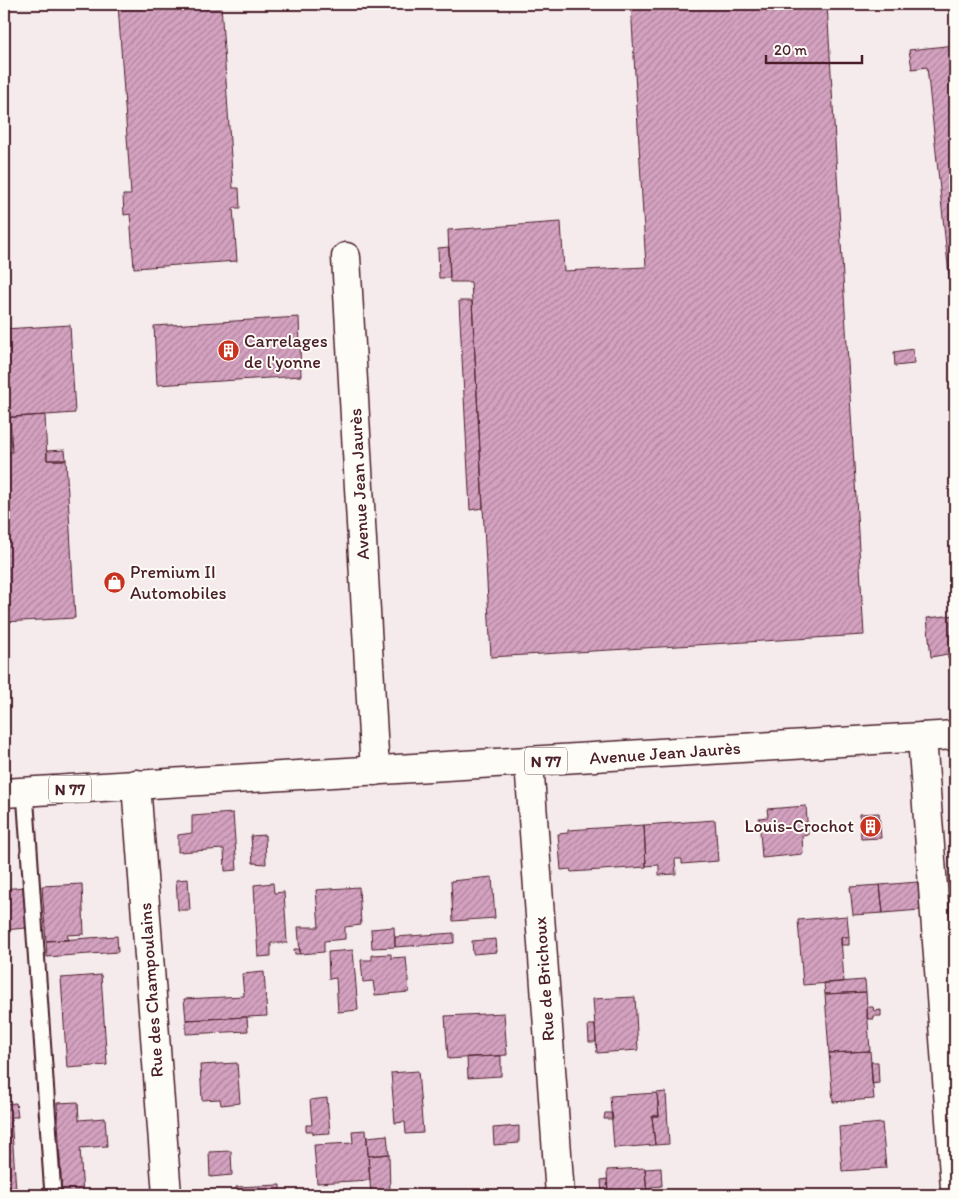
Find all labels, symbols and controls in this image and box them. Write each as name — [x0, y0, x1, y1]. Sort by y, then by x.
scale bar — [766, 32, 863, 64]
text: 20 m — [774, 41, 808, 59]
place label: Carrelages de l'yonne — [244, 330, 328, 373]
building icon: Carrelages de l'yonne — [216, 339, 240, 363]
street label: Avenue Jean Jaurès — [344, 408, 374, 560]
place label: Premium II Automobiles — [130, 561, 227, 604]
shop icon: Premium II Automobiles — [102, 570, 126, 594]
street label: Avenue Jean Jaurès — [588, 737, 742, 769]
road number: N 77 — [525, 748, 567, 774]
road number: N 77 — [49, 776, 91, 802]
building icon: Louis-Crochot — [858, 814, 882, 838]
place label: Louis-Crochot — [744, 815, 854, 837]
street label: Rue des Champoulains — [134, 902, 168, 1078]
street label: Rue de Brichoux — [529, 915, 559, 1042]

